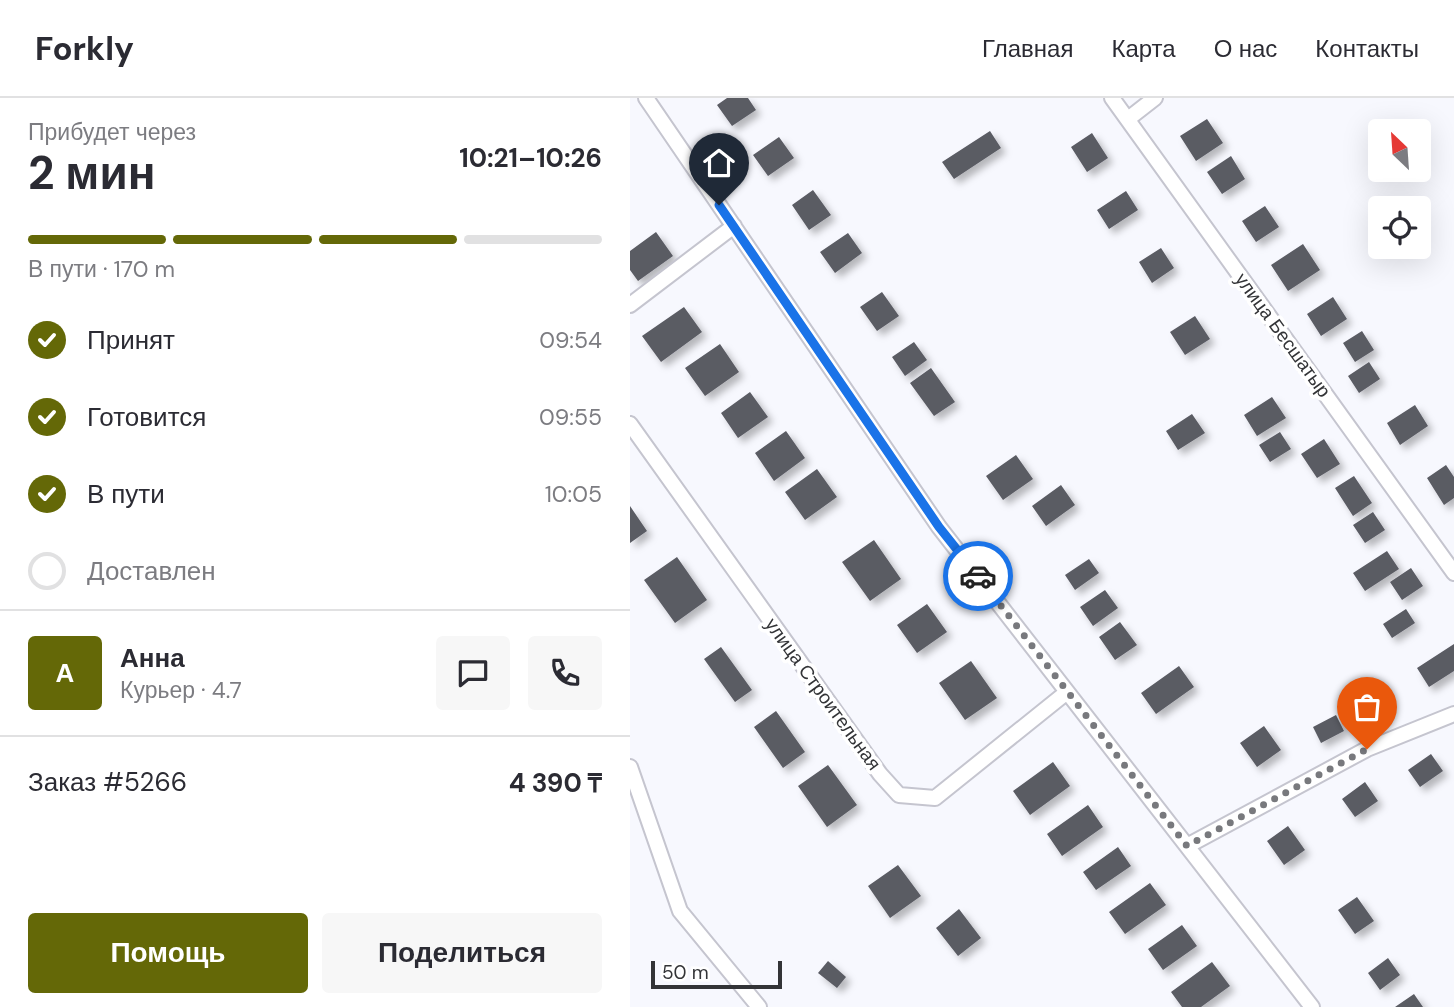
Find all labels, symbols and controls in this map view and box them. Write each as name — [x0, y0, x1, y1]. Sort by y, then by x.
text: Forkly — [35, 27, 134, 70]
text: Главная — [982, 33, 1073, 64]
text: Карта — [1111, 33, 1176, 64]
text: О нас — [1214, 33, 1277, 64]
text: Контакты — [1315, 33, 1419, 64]
text: Прибудет через — [28, 117, 196, 147]
north arrow — [1368, 119, 1432, 182]
map controls — [1368, 119, 1431, 259]
pin — [689, 133, 749, 205]
text: 10:21–10:26 — [459, 141, 602, 175]
text: 2 мин — [28, 143, 155, 203]
icon: home — [700, 144, 738, 182]
button: locate — [1368, 196, 1431, 259]
text: В пути · 170 m — [28, 254, 175, 284]
street label: улица Бесшатыр — [1229, 268, 1337, 402]
icon: check — [28, 321, 66, 359]
text: Принят — [87, 323, 175, 357]
text: 09:54 — [539, 325, 602, 355]
icon: check — [28, 398, 66, 436]
text: Готовится — [87, 400, 206, 434]
text: 09:55 — [539, 402, 602, 432]
icon: check — [28, 475, 66, 513]
text: В пути — [87, 477, 165, 511]
text: 10:05 — [545, 479, 602, 509]
courier — [943, 541, 1013, 611]
text: Доставлен — [87, 554, 216, 588]
icon: car — [959, 557, 997, 595]
street label: улица Строительная — [759, 613, 887, 775]
button: chat — [436, 636, 510, 710]
button: phone — [528, 636, 602, 710]
text: Анна — [120, 641, 185, 675]
text: А — [56, 656, 74, 690]
text: Курьер · 4.7 — [120, 675, 242, 705]
pin — [1337, 677, 1397, 749]
icon: bag — [1348, 688, 1386, 726]
text: Заказ #5266 — [28, 765, 187, 799]
text: 4 390 ₸ — [509, 766, 602, 800]
button: Помощь — [28, 913, 308, 993]
button: Поделиться — [322, 913, 602, 993]
scale bar — [651, 958, 782, 990]
text: 50 m — [662, 960, 709, 985]

